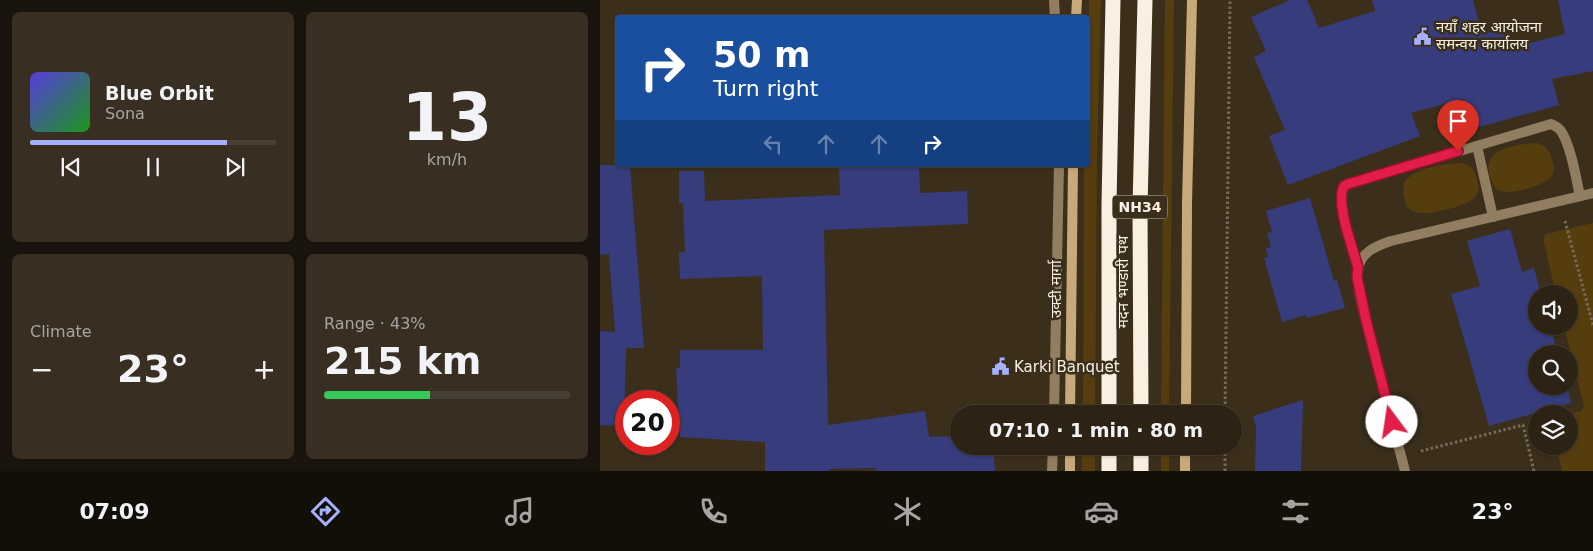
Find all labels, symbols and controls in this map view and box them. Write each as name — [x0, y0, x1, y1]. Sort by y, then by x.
place label: नयाँ शहर आयोजना समन्वय कार्यालय — [1436, 18, 1543, 53]
public building icon: नयाँ शहर आयोजना समन्वय कार्यालय — [1412, 26, 1432, 46]
icon: right — [630, 35, 695, 100]
text: 50 m — [713, 35, 810, 75]
text: Turn right — [713, 76, 818, 101]
text: 13 — [402, 80, 492, 155]
text: Blue Orbit — [105, 82, 214, 104]
pin — [1437, 100, 1479, 151]
text: Sona — [105, 104, 145, 123]
icon: arrive — [1444, 107, 1472, 135]
icon: left — [759, 130, 787, 158]
icon: ahead — [812, 130, 840, 158]
icon: ahead — [865, 130, 893, 158]
icon: right — [918, 130, 946, 158]
text: km/h — [427, 150, 467, 169]
icon: previous — [57, 153, 85, 181]
icon: pause — [139, 153, 167, 181]
icon: next — [221, 153, 249, 181]
road number: NH34 — [1112, 196, 1168, 218]
street label: मदन भण्डारी पथ — [1114, 235, 1132, 328]
street label: उक्टी मार्गा — [1047, 259, 1065, 318]
map controls — [1528, 285, 1578, 455]
button: sound — [1528, 285, 1578, 335]
text: Range · 43% — [324, 314, 426, 333]
text: Climate — [30, 322, 92, 341]
text: 215 km — [324, 339, 481, 383]
button: search — [1528, 345, 1578, 395]
text: 23° — [117, 347, 189, 391]
text: − — [30, 353, 53, 386]
text: + — [253, 353, 276, 386]
public building icon: Karki Banquet — [990, 357, 1010, 377]
place label: Karki Banquet — [1014, 358, 1120, 376]
speed limit sign: 20 — [615, 390, 680, 455]
position arrow — [1365, 395, 1417, 447]
button: layers — [1528, 405, 1578, 455]
text: 07:10 · 1 min · 80 m — [989, 419, 1203, 441]
icon: directions — [308, 494, 343, 529]
icon: music — [502, 494, 537, 529]
icon: phone — [696, 494, 731, 529]
icon: climate — [890, 494, 925, 529]
icon: car — [1084, 494, 1119, 529]
icon: filters — [1278, 494, 1313, 529]
text: 07:09 — [79, 499, 149, 524]
text: 23° — [1472, 499, 1513, 524]

